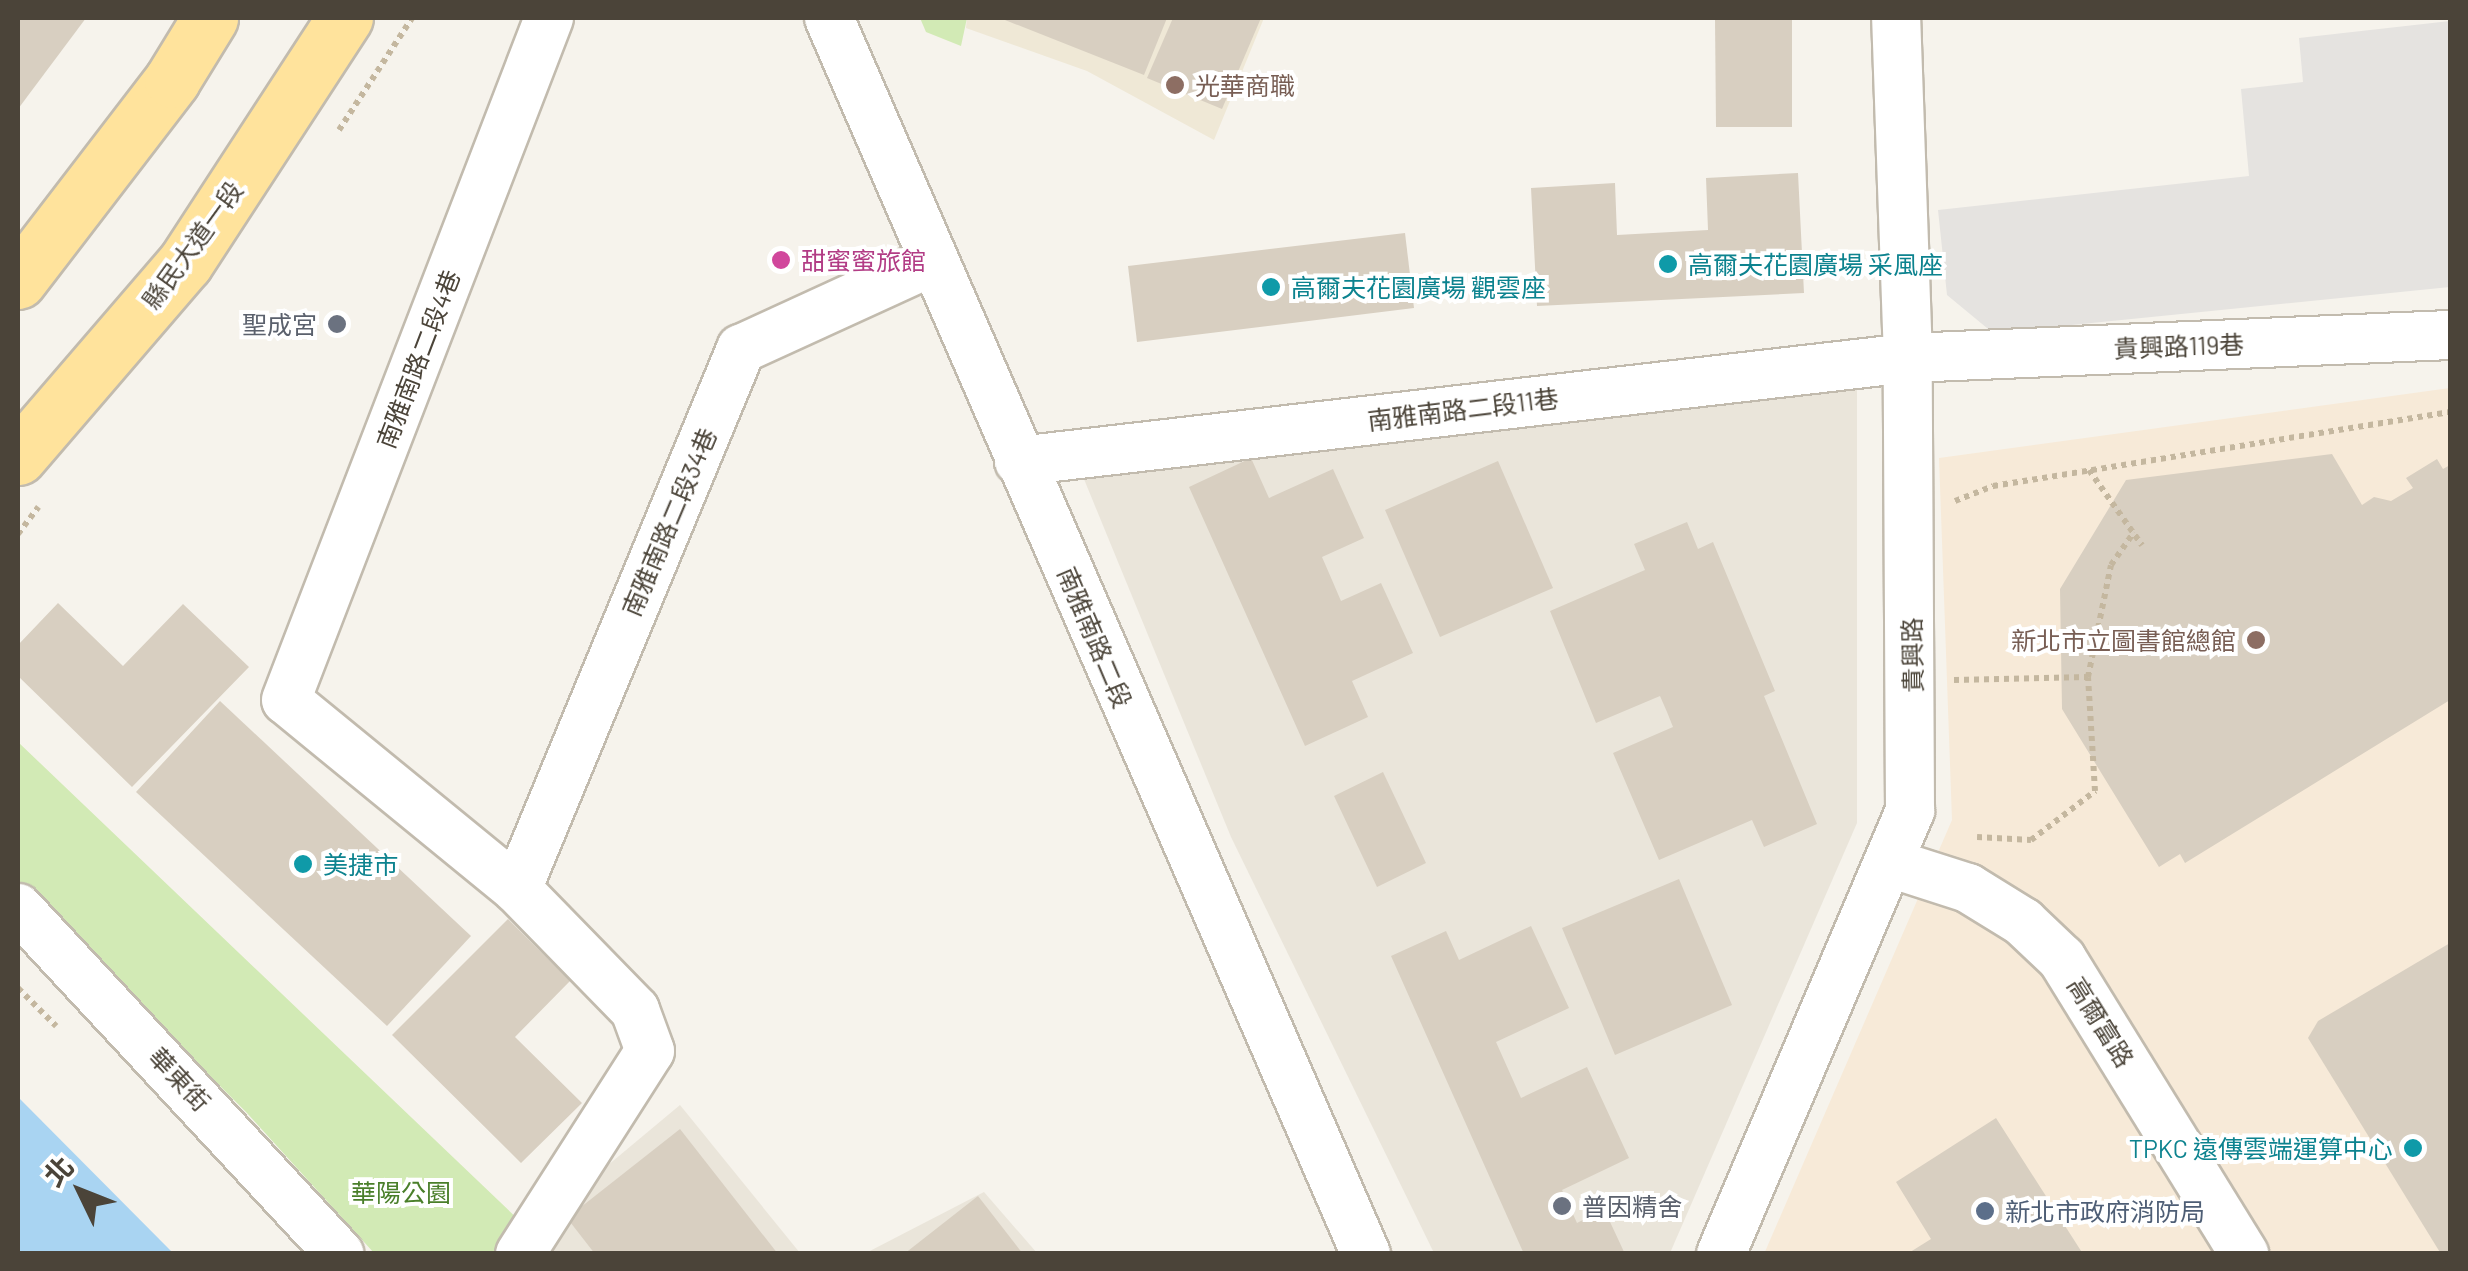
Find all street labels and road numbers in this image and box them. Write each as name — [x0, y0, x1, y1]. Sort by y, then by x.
street label: 縣民大道一段 — [136, 176, 248, 314]
street label: 南雅南路二段4巷 — [370, 266, 466, 452]
street label: 貴興路119巷 — [2113, 329, 2245, 363]
street label: 南雅南路二段11巷 — [1366, 382, 1560, 436]
street label: 南雅南路二段34巷 — [616, 423, 722, 621]
street label: 南雅南路二段 — [1052, 562, 1138, 712]
street label: 貴興路 — [1896, 617, 1928, 693]
street label: 高爾富路 — [2062, 972, 2140, 1072]
street label: 華東街 — [143, 1041, 217, 1117]

